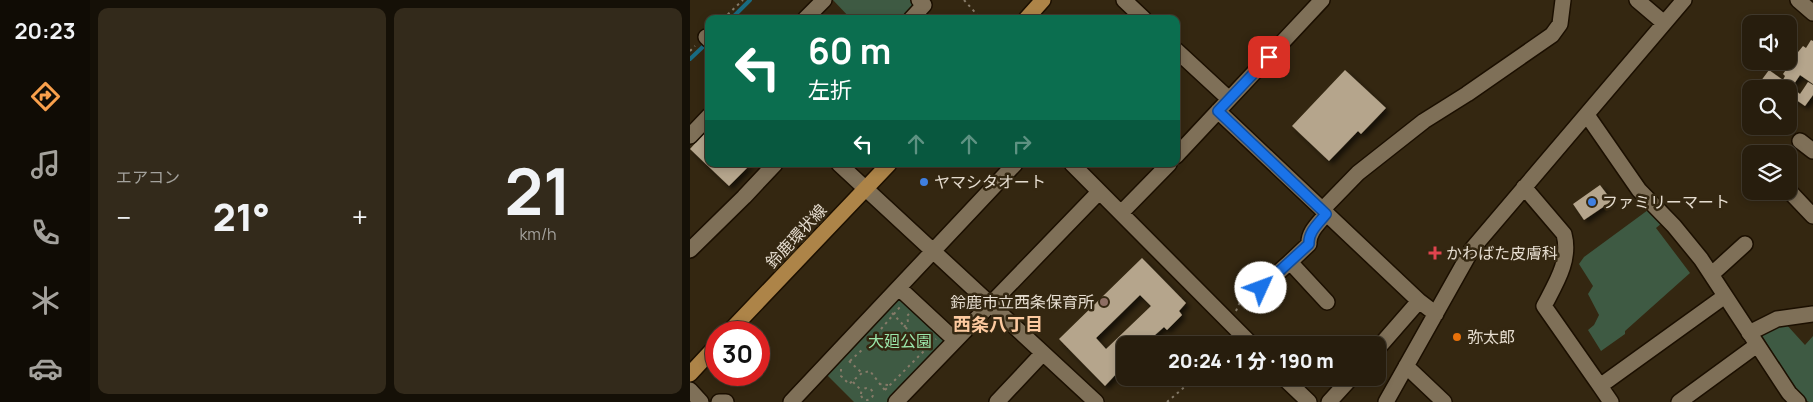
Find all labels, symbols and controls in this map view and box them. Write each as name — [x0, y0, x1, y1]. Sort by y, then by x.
map controls — [1742, 15, 1797, 200]
button: sound — [1742, 15, 1797, 70]
text: 20:23 — [14, 16, 76, 46]
text: 60 m — [808, 27, 891, 75]
icon: left — [725, 35, 790, 100]
pin — [1248, 36, 1290, 78]
icon: arrive — [1255, 43, 1283, 71]
text: 左折 — [808, 75, 852, 105]
icon: directions — [28, 79, 63, 114]
button: search — [1742, 80, 1797, 135]
icon: left — [849, 130, 877, 158]
icon: ahead — [902, 130, 930, 158]
icon: ahead — [955, 130, 983, 158]
icon: right — [1008, 130, 1036, 158]
button: layers — [1742, 145, 1797, 200]
text: 21 — [504, 146, 572, 235]
icon: music — [28, 147, 63, 182]
text: エアコン — [116, 166, 180, 188]
place label: ヤマシタオート — [934, 171, 1046, 193]
marker: ヤマシタオート — [918, 176, 930, 188]
text: 21° — [213, 190, 270, 242]
place label: ファミリーマート — [1602, 191, 1730, 213]
marker: ファミリーマート — [1586, 196, 1598, 208]
text: − — [116, 198, 131, 236]
text: + — [352, 198, 368, 236]
street label: 鈴鹿環状線 — [761, 199, 831, 273]
icon: phone — [28, 215, 63, 250]
text: km/h — [519, 223, 557, 245]
place label: かわばた皮膚科 — [1446, 242, 1558, 264]
marker: かわばた皮膚科 — [1428, 246, 1442, 260]
position arrow — [1234, 261, 1286, 313]
icon: climate — [28, 283, 63, 318]
place label: 鈴鹿市立西条保育所 — [950, 291, 1094, 313]
marker: 鈴鹿市立西条保育所 — [1098, 296, 1110, 308]
district label: 西条八丁目 — [953, 312, 1043, 336]
speed limit sign: 30 — [705, 321, 770, 386]
place label: 弥太郎 — [1467, 326, 1515, 348]
park label: 大廻公園 — [868, 330, 932, 352]
marker: 弥太郎 — [1451, 331, 1463, 343]
text: 20:24 · 1 分 · 190 m — [1168, 348, 1334, 374]
icon: car — [28, 351, 63, 386]

